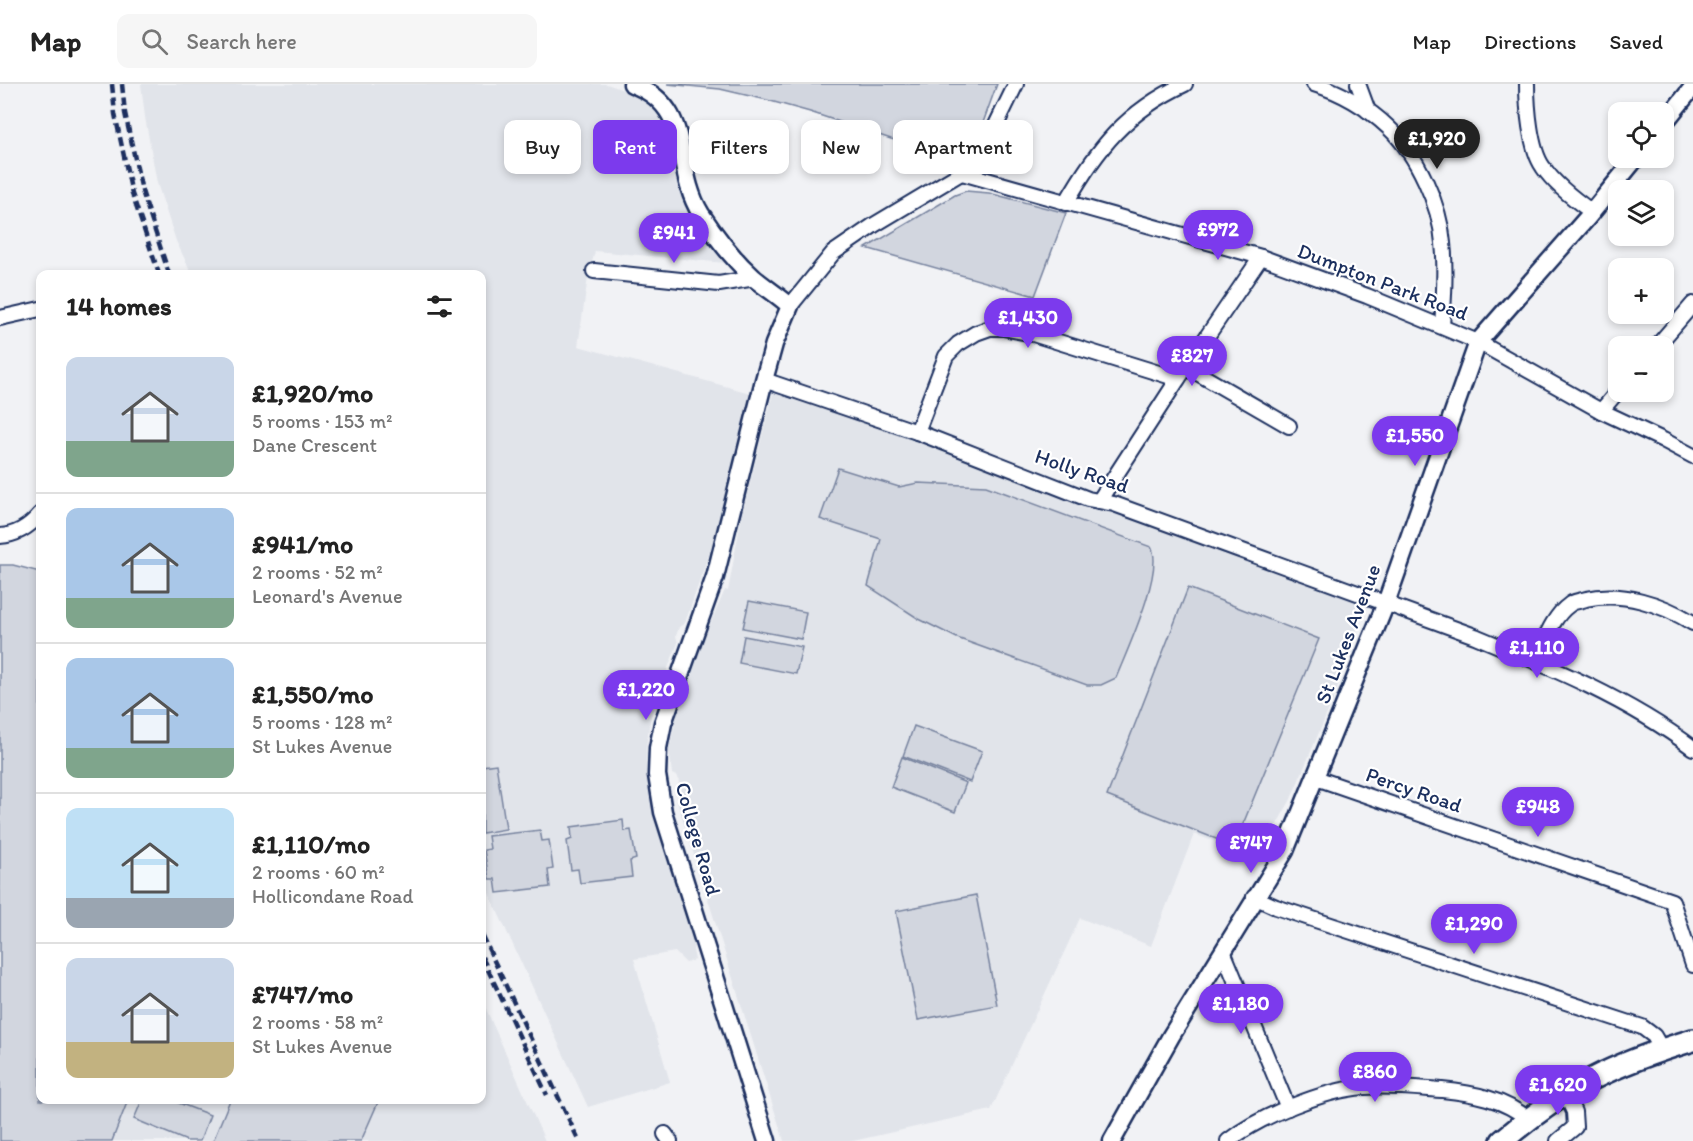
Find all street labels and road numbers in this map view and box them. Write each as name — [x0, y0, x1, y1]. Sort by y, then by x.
street label: Dumpton Park Road — [1294, 237, 1472, 326]
street label: Holly Road — [1032, 443, 1133, 498]
street label: St Lukes Avenue — [1309, 561, 1386, 707]
street label: Percy Road — [1363, 761, 1466, 818]
street label: College Road — [670, 779, 727, 899]

